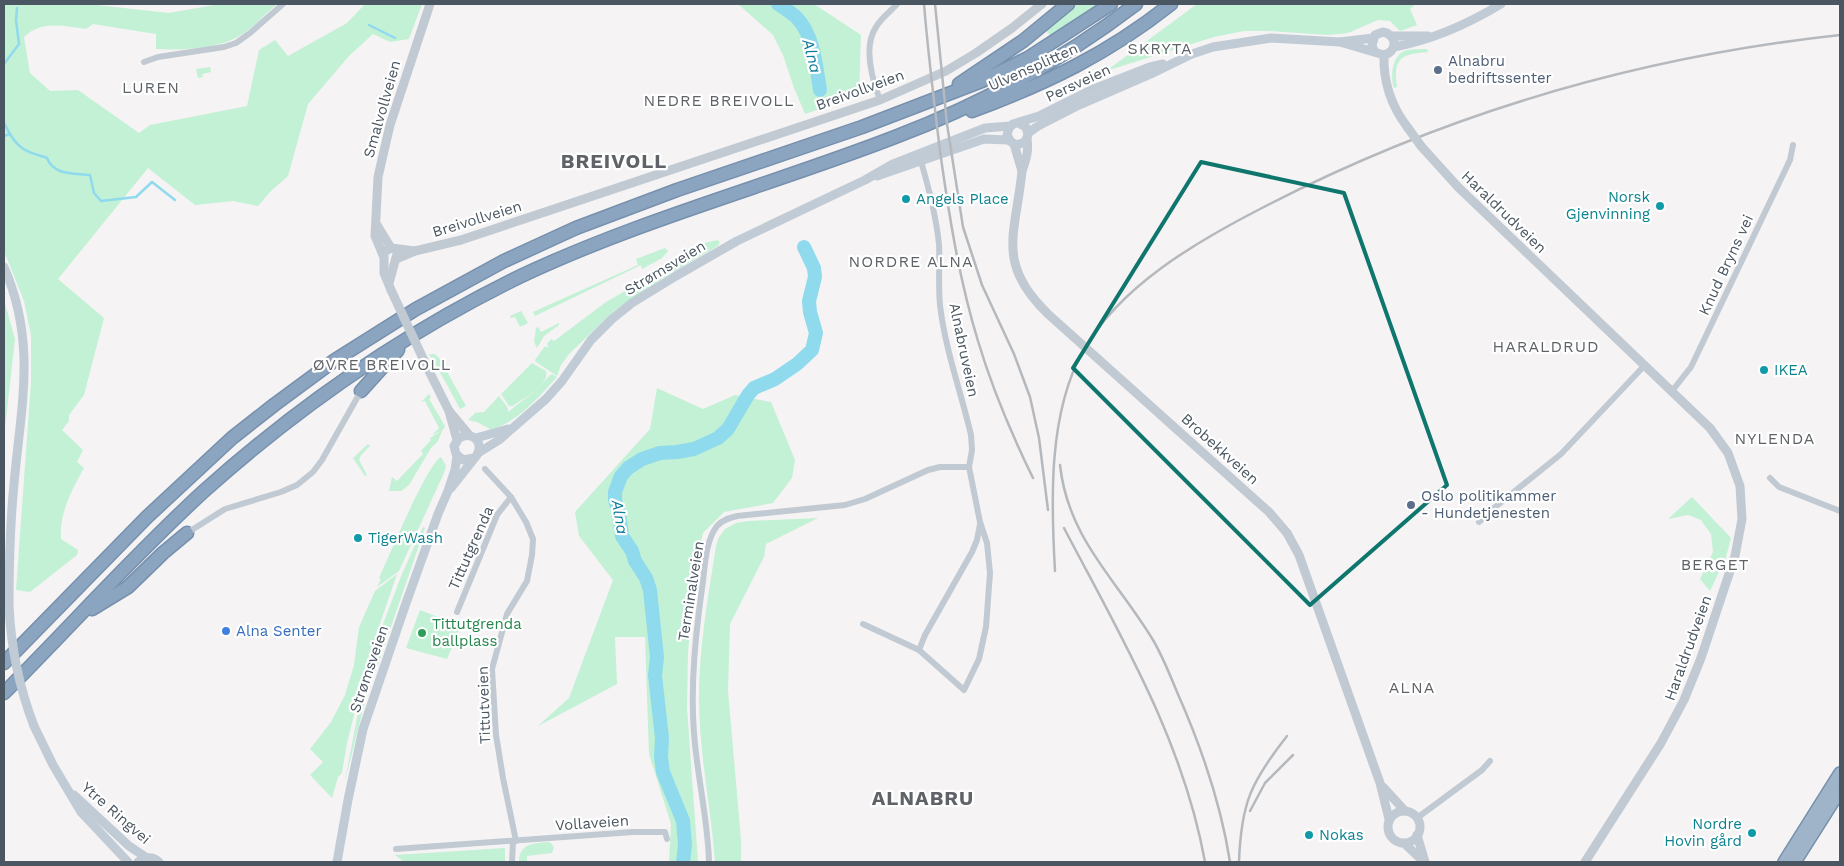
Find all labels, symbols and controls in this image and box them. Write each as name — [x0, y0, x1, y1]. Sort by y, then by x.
water label: Alna — [798, 36, 826, 75]
street label: Ulvensplitten — [985, 39, 1081, 95]
district label: SKRYTA — [1128, 39, 1192, 58]
place label: Alnabru bedriftssenter — [1448, 52, 1552, 87]
street label: Smalvollveien — [359, 58, 405, 160]
street label: Persveien — [1043, 60, 1113, 106]
marker: Alnabru bedriftssenter — [1432, 64, 1444, 76]
street label: Breivollveien — [814, 66, 906, 114]
district label: LUREN — [122, 78, 180, 97]
district label: NEDRE BREIVOLL — [643, 91, 795, 110]
district label: BREIVOLL — [561, 149, 667, 173]
street label: Haraldrudveien — [1458, 167, 1550, 257]
place label: Norsk Gjenvinning — [1566, 188, 1650, 223]
place label: Angels Place — [916, 190, 1009, 208]
marker: Angels Place — [900, 193, 912, 205]
street label: Breivollveien — [430, 197, 524, 241]
marker: Norsk Gjenvinning — [1654, 200, 1666, 212]
street label: Knud Bryns vei — [1695, 212, 1757, 318]
street label: Strømsveien — [621, 237, 709, 299]
district label: NORDRE ALNA — [849, 252, 973, 271]
street label: Alnabruveien — [945, 301, 983, 399]
district label: HARALDRUD — [1492, 337, 1600, 356]
district label: ØVRE BREIVOLL — [313, 355, 451, 374]
place label: IKEA — [1774, 361, 1808, 379]
marker: IKEA — [1758, 364, 1770, 376]
street label: Brobekkveien — [1178, 409, 1262, 489]
district label: NYLENDA — [1735, 429, 1815, 448]
place label: Oslo politikammer - Hundetjenesten — [1421, 487, 1556, 522]
water label: Alna — [607, 497, 632, 536]
marker: Oslo politikammer - Hundetjenesten — [1405, 499, 1417, 511]
street label: Tittutgrenda — [445, 503, 498, 593]
place label: TigerWash — [368, 529, 443, 547]
marker: TigerWash — [352, 532, 364, 544]
street label: Terminalveien — [674, 540, 708, 642]
district label: BERGET — [1681, 555, 1749, 574]
street label: Haraldrudveien — [1661, 593, 1715, 703]
place label: Tittutgrenda ballplass — [432, 615, 522, 650]
place label: Alna Senter — [236, 622, 322, 640]
street label: Strømsveien — [346, 623, 392, 715]
marker: Alna Senter — [220, 625, 232, 637]
marker: Tittutgrenda ballplass — [416, 627, 428, 639]
street label: Tittutveien — [474, 666, 494, 744]
district label: ALNA — [1389, 678, 1435, 697]
street label: Ytre Ringvei — [78, 778, 154, 848]
district label: ALNABRU — [872, 786, 974, 810]
street label: Vollaveien — [555, 811, 629, 835]
place label: Nordre Hovin gård — [1664, 815, 1742, 850]
place label: Nokas — [1319, 826, 1364, 844]
marker: Nordre Hovin gård — [1746, 827, 1758, 839]
marker: Nokas — [1303, 829, 1315, 841]

